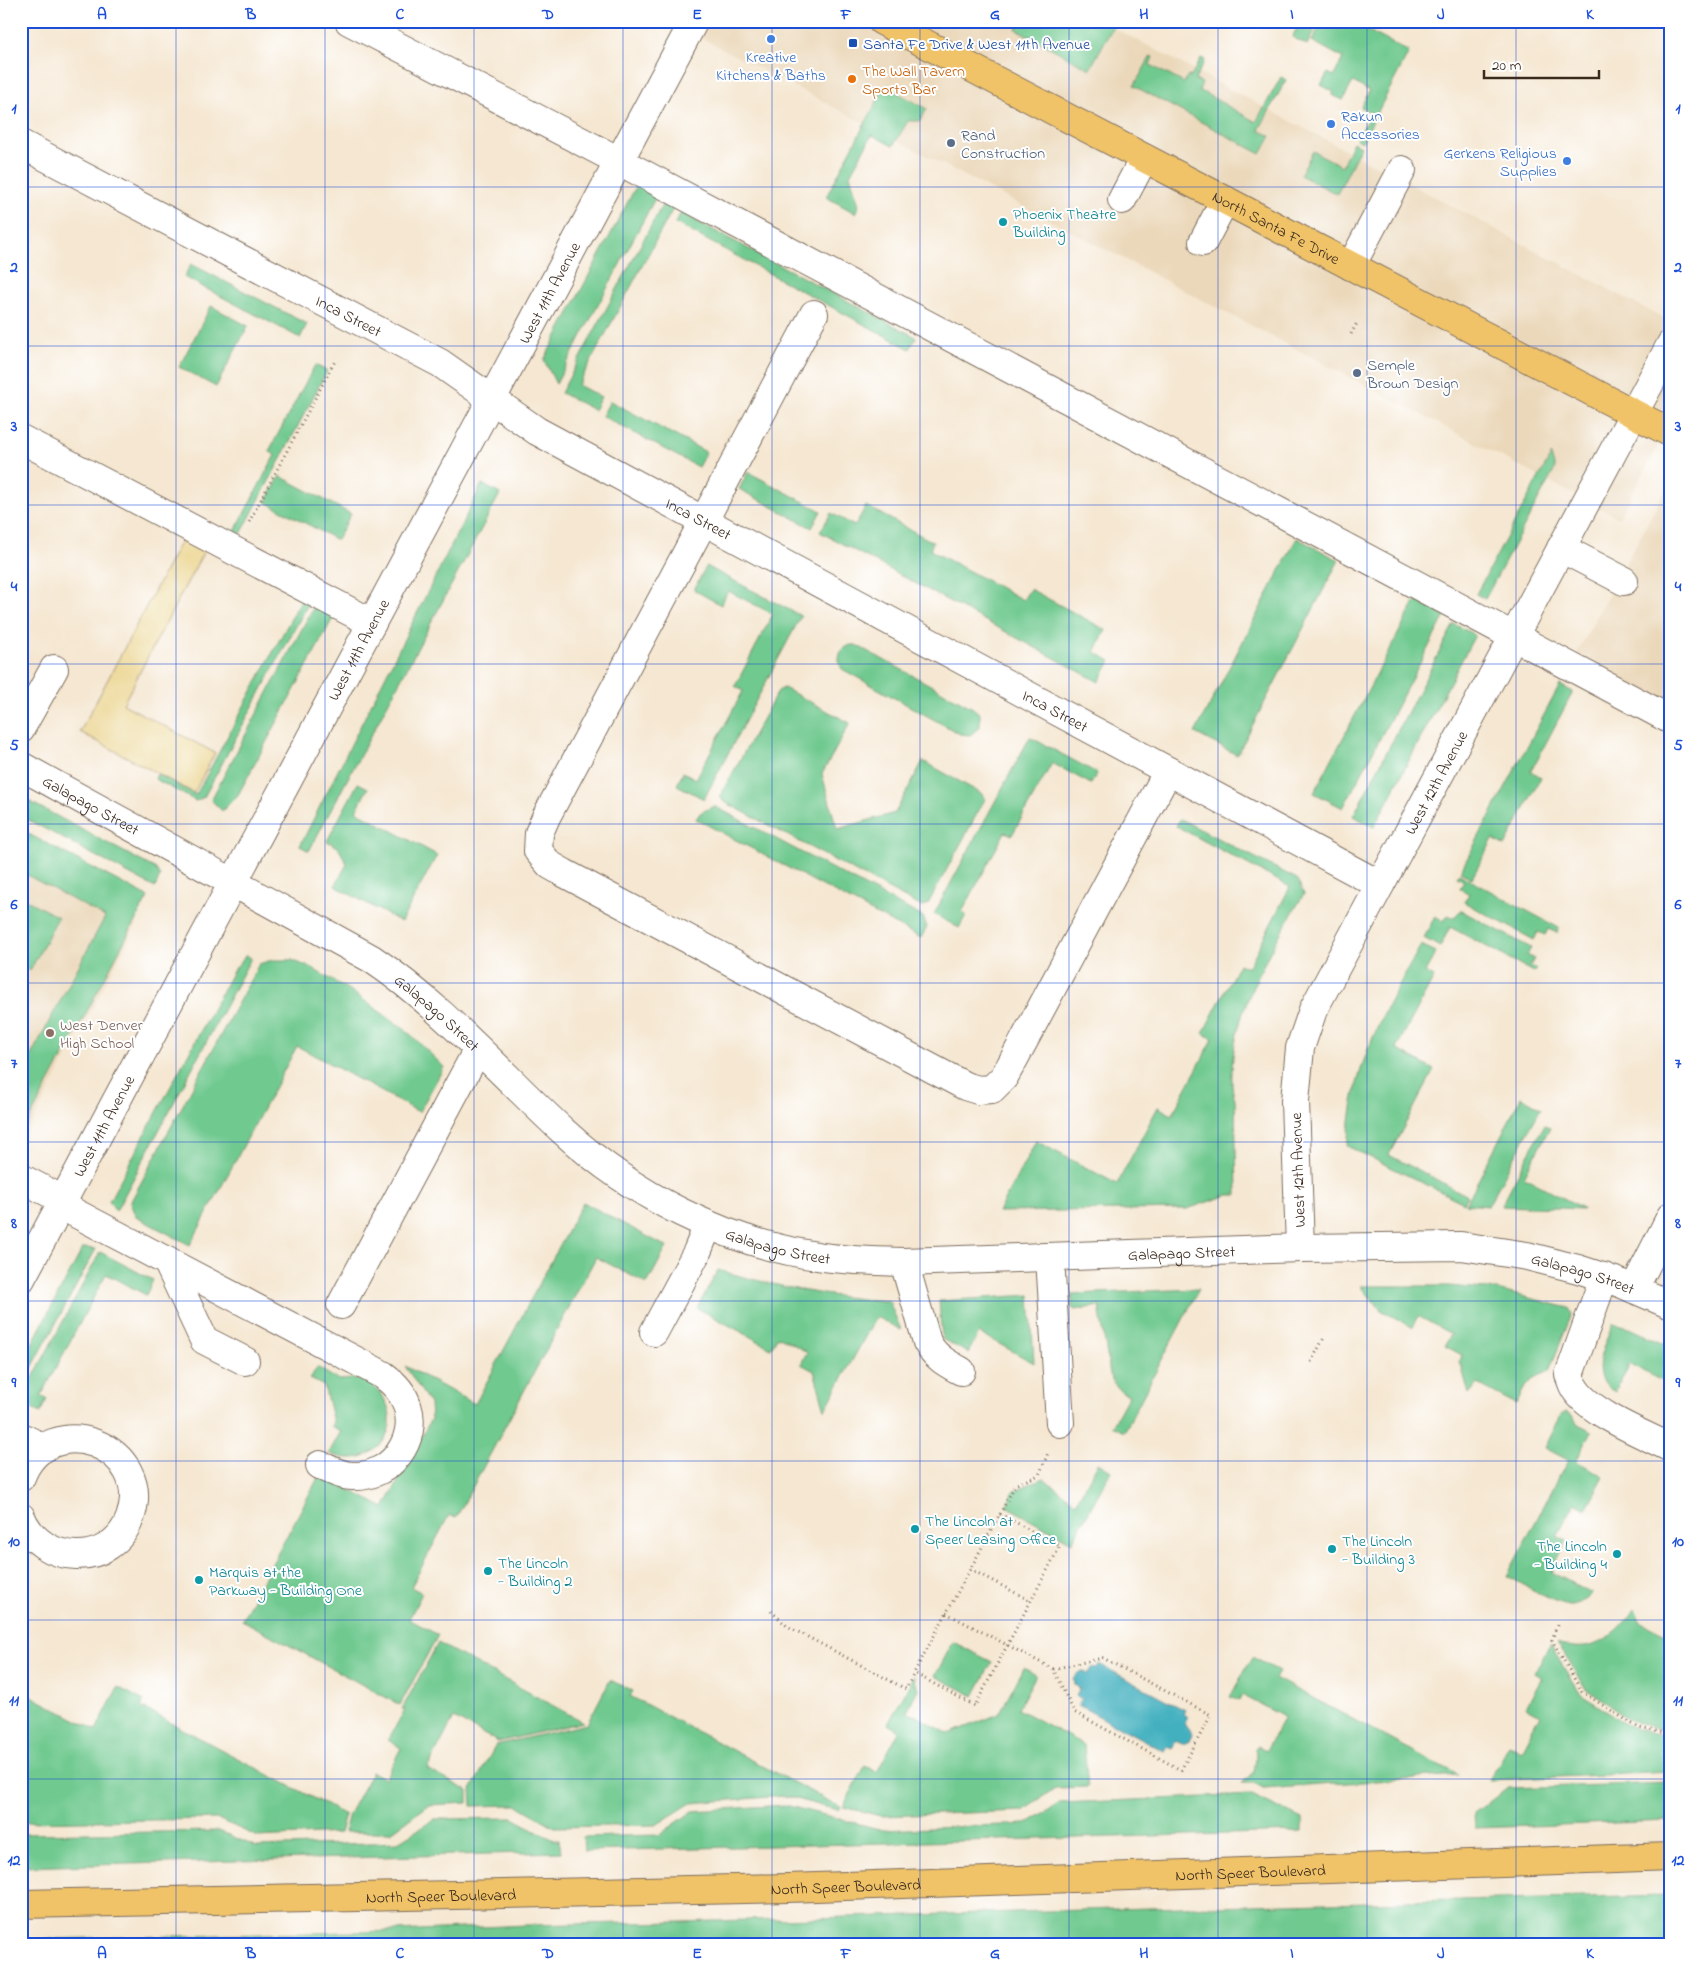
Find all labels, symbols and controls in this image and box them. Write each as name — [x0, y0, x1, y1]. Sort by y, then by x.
text: A — [97, 3, 107, 27]
text: B — [245, 3, 257, 27]
text: C — [396, 3, 405, 27]
text: D — [541, 3, 554, 27]
text: E — [692, 3, 702, 27]
text: F — [840, 3, 852, 27]
text: G — [990, 3, 1000, 27]
text: H — [1139, 3, 1149, 27]
text: I — [1290, 3, 1294, 27]
text: J — [1437, 3, 1445, 27]
text: K — [1586, 3, 1595, 27]
marker: Kreative Kitchens & Baths — [765, 33, 777, 45]
place label: Santa Fe Drive & West 11th Avenue — [863, 33, 1091, 57]
marker: Santa Fe Drive & West 11th Avenue — [847, 37, 859, 49]
place label: Kreative Kitchens & Baths — [716, 46, 826, 88]
scale bar — [1484, 48, 1600, 80]
text: 20 m — [1492, 55, 1522, 77]
place label: The Wall Tavern Sports Bar — [862, 60, 965, 102]
marker: The Wall Tavern Sports Bar — [846, 73, 858, 85]
text: 1 — [11, 97, 17, 121]
text: 1 — [1675, 97, 1681, 121]
place label: Rakun Accessories — [1341, 105, 1420, 147]
marker: Rakun Accessories — [1325, 118, 1337, 130]
place label: Rand Construction — [961, 124, 1045, 166]
marker: Rand Construction — [945, 137, 957, 149]
place label: Gerkens Religious Supplies — [1443, 142, 1557, 184]
marker: Gerkens Religious Supplies — [1561, 155, 1573, 167]
street label: North Santa Fe Drive — [1207, 185, 1344, 272]
place label: Phoenix Theatre Building — [1012, 203, 1117, 245]
marker: Phoenix Theatre Building — [997, 216, 1009, 228]
street label: West 11th Avenue — [514, 237, 588, 348]
text: 2 — [9, 256, 18, 280]
text: 2 — [1673, 256, 1682, 280]
street label: Inca Street — [311, 290, 386, 345]
place label: Semple Brown Design — [1366, 354, 1459, 396]
marker: Semple Brown Design — [1351, 367, 1363, 379]
text: 3 — [10, 415, 18, 439]
text: 3 — [1674, 415, 1682, 439]
street label: Inca Street — [661, 492, 736, 548]
text: 4 — [10, 575, 18, 599]
text: 4 — [1674, 575, 1682, 599]
street label: West 11th Avenue — [323, 595, 397, 706]
street label: Inca Street — [1017, 684, 1092, 740]
street label: West 12th Avenue — [1399, 726, 1475, 840]
text: 5 — [9, 734, 19, 758]
text: 5 — [1673, 734, 1683, 758]
street label: Galapago Street — [37, 770, 143, 843]
text: 6 — [9, 893, 18, 917]
text: 6 — [1673, 893, 1682, 917]
street label: Galapago Street — [388, 969, 485, 1058]
place label: West Denver High School — [60, 1014, 143, 1056]
marker: West Denver High School — [44, 1027, 56, 1039]
text: 7 — [11, 1052, 18, 1076]
text: 7 — [1675, 1052, 1682, 1076]
street label: West 11th Avenue — [68, 1071, 142, 1182]
street label: West 12th Avenue — [1285, 1111, 1313, 1228]
text: 8 — [10, 1212, 17, 1236]
text: 8 — [1674, 1212, 1681, 1236]
street label: Galapago Street — [722, 1223, 832, 1272]
street label: Galapago Street — [1128, 1240, 1236, 1268]
street label: Galapago Street — [1528, 1248, 1639, 1302]
text: 9 — [11, 1371, 17, 1395]
text: 9 — [1675, 1371, 1681, 1395]
place label: The Lincoln at Speer Leasing Office — [925, 1510, 1057, 1552]
marker: The Lincoln at Speer Leasing Office — [909, 1523, 921, 1535]
text: 10 — [8, 1530, 20, 1554]
place label: The Lincoln - Building 3 — [1342, 1530, 1415, 1572]
text: 10 — [1672, 1530, 1684, 1554]
place label: The Lincoln - Building 4 — [1534, 1535, 1607, 1577]
marker: The Lincoln - Building 3 — [1326, 1543, 1338, 1555]
marker: The Lincoln - Building 4 — [1611, 1548, 1623, 1560]
place label: The Lincoln - Building 2 — [498, 1552, 572, 1594]
place label: Marquis at the Parkway - Building One — [209, 1561, 363, 1603]
marker: The Lincoln - Building 2 — [482, 1565, 494, 1577]
marker: Marquis at the Parkway - Building One — [193, 1574, 205, 1586]
text: 11 — [9, 1689, 20, 1713]
text: 11 — [1673, 1689, 1684, 1713]
text: 12 — [7, 1849, 21, 1873]
text: 12 — [1671, 1849, 1685, 1873]
street label: North Speer Boulevard — [1175, 1859, 1326, 1888]
street label: North Speer Boulevard — [770, 1873, 921, 1902]
street label: North Speer Boulevard — [366, 1884, 516, 1911]
text: A — [97, 1942, 107, 1966]
text: B — [245, 1942, 257, 1966]
text: C — [396, 1942, 405, 1966]
text: D — [541, 1942, 554, 1966]
text: E — [692, 1942, 702, 1966]
text: F — [840, 1942, 852, 1966]
text: G — [990, 1942, 1000, 1966]
text: H — [1139, 1942, 1149, 1966]
text: I — [1290, 1942, 1294, 1966]
text: J — [1437, 1942, 1445, 1966]
text: K — [1586, 1942, 1595, 1966]

